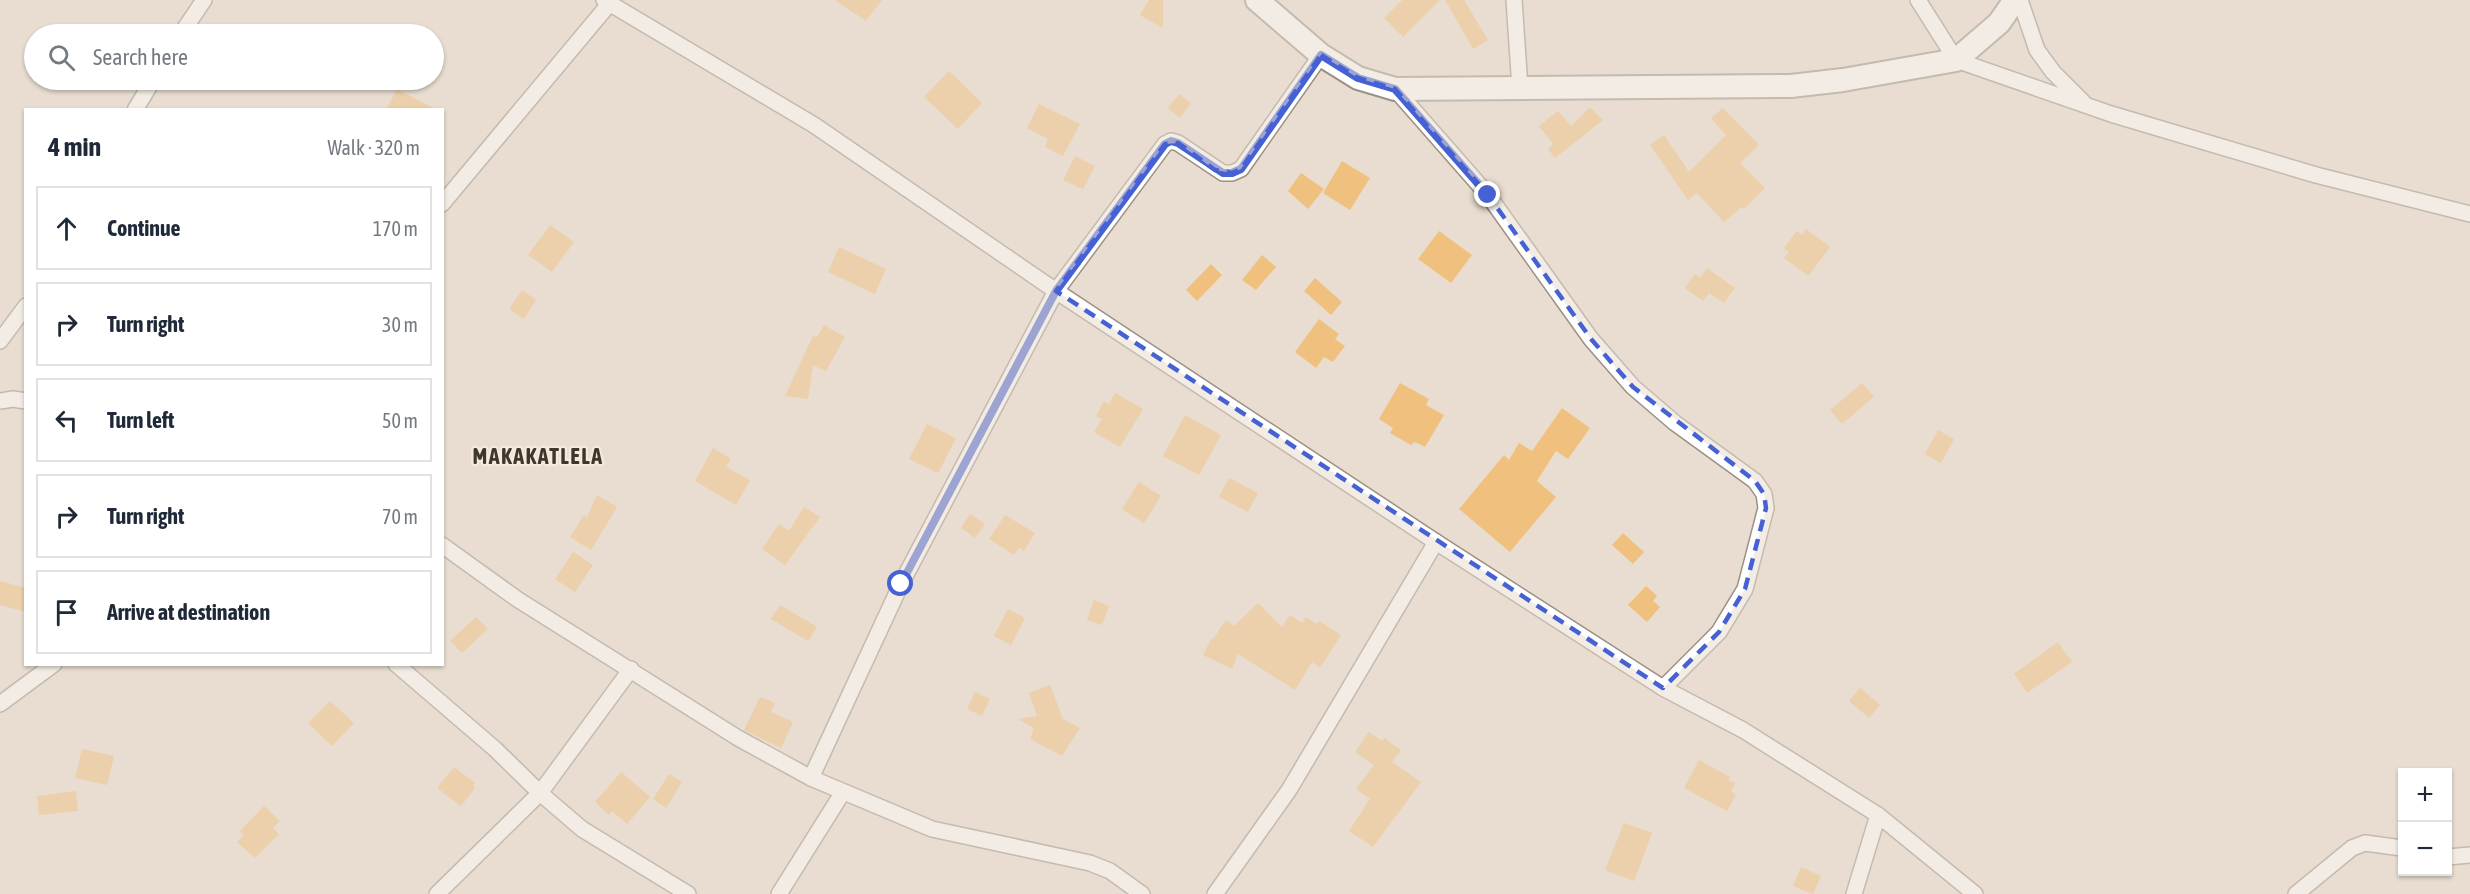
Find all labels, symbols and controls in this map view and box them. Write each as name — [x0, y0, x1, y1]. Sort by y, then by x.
search box — [24, 24, 444, 90]
icon: search — [45, 41, 78, 74]
text: Search here — [93, 44, 188, 70]
text: 4 min — [48, 132, 101, 162]
text: Walk · 320 m — [328, 136, 420, 159]
route end — [1474, 181, 1500, 207]
icon: ahead — [50, 212, 83, 245]
text: Continue — [107, 215, 181, 241]
text: 170 m — [373, 217, 418, 240]
icon: right — [50, 308, 83, 341]
text: Turn right — [107, 311, 184, 337]
text: 30 m — [382, 313, 418, 336]
icon: left — [50, 404, 83, 437]
text: Turn left — [107, 407, 174, 433]
text: 50 m — [382, 409, 418, 432]
district label: MAKAKATLELA — [472, 443, 604, 469]
icon: right — [50, 500, 83, 533]
text: Turn right — [107, 503, 184, 529]
text: 70 m — [382, 505, 418, 528]
route start — [887, 570, 913, 596]
icon: arrive — [50, 596, 83, 629]
text: Arrive at destination — [107, 599, 270, 625]
map controls — [2398, 768, 2452, 876]
button: + — [2398, 768, 2452, 822]
button: − — [2398, 822, 2452, 876]

